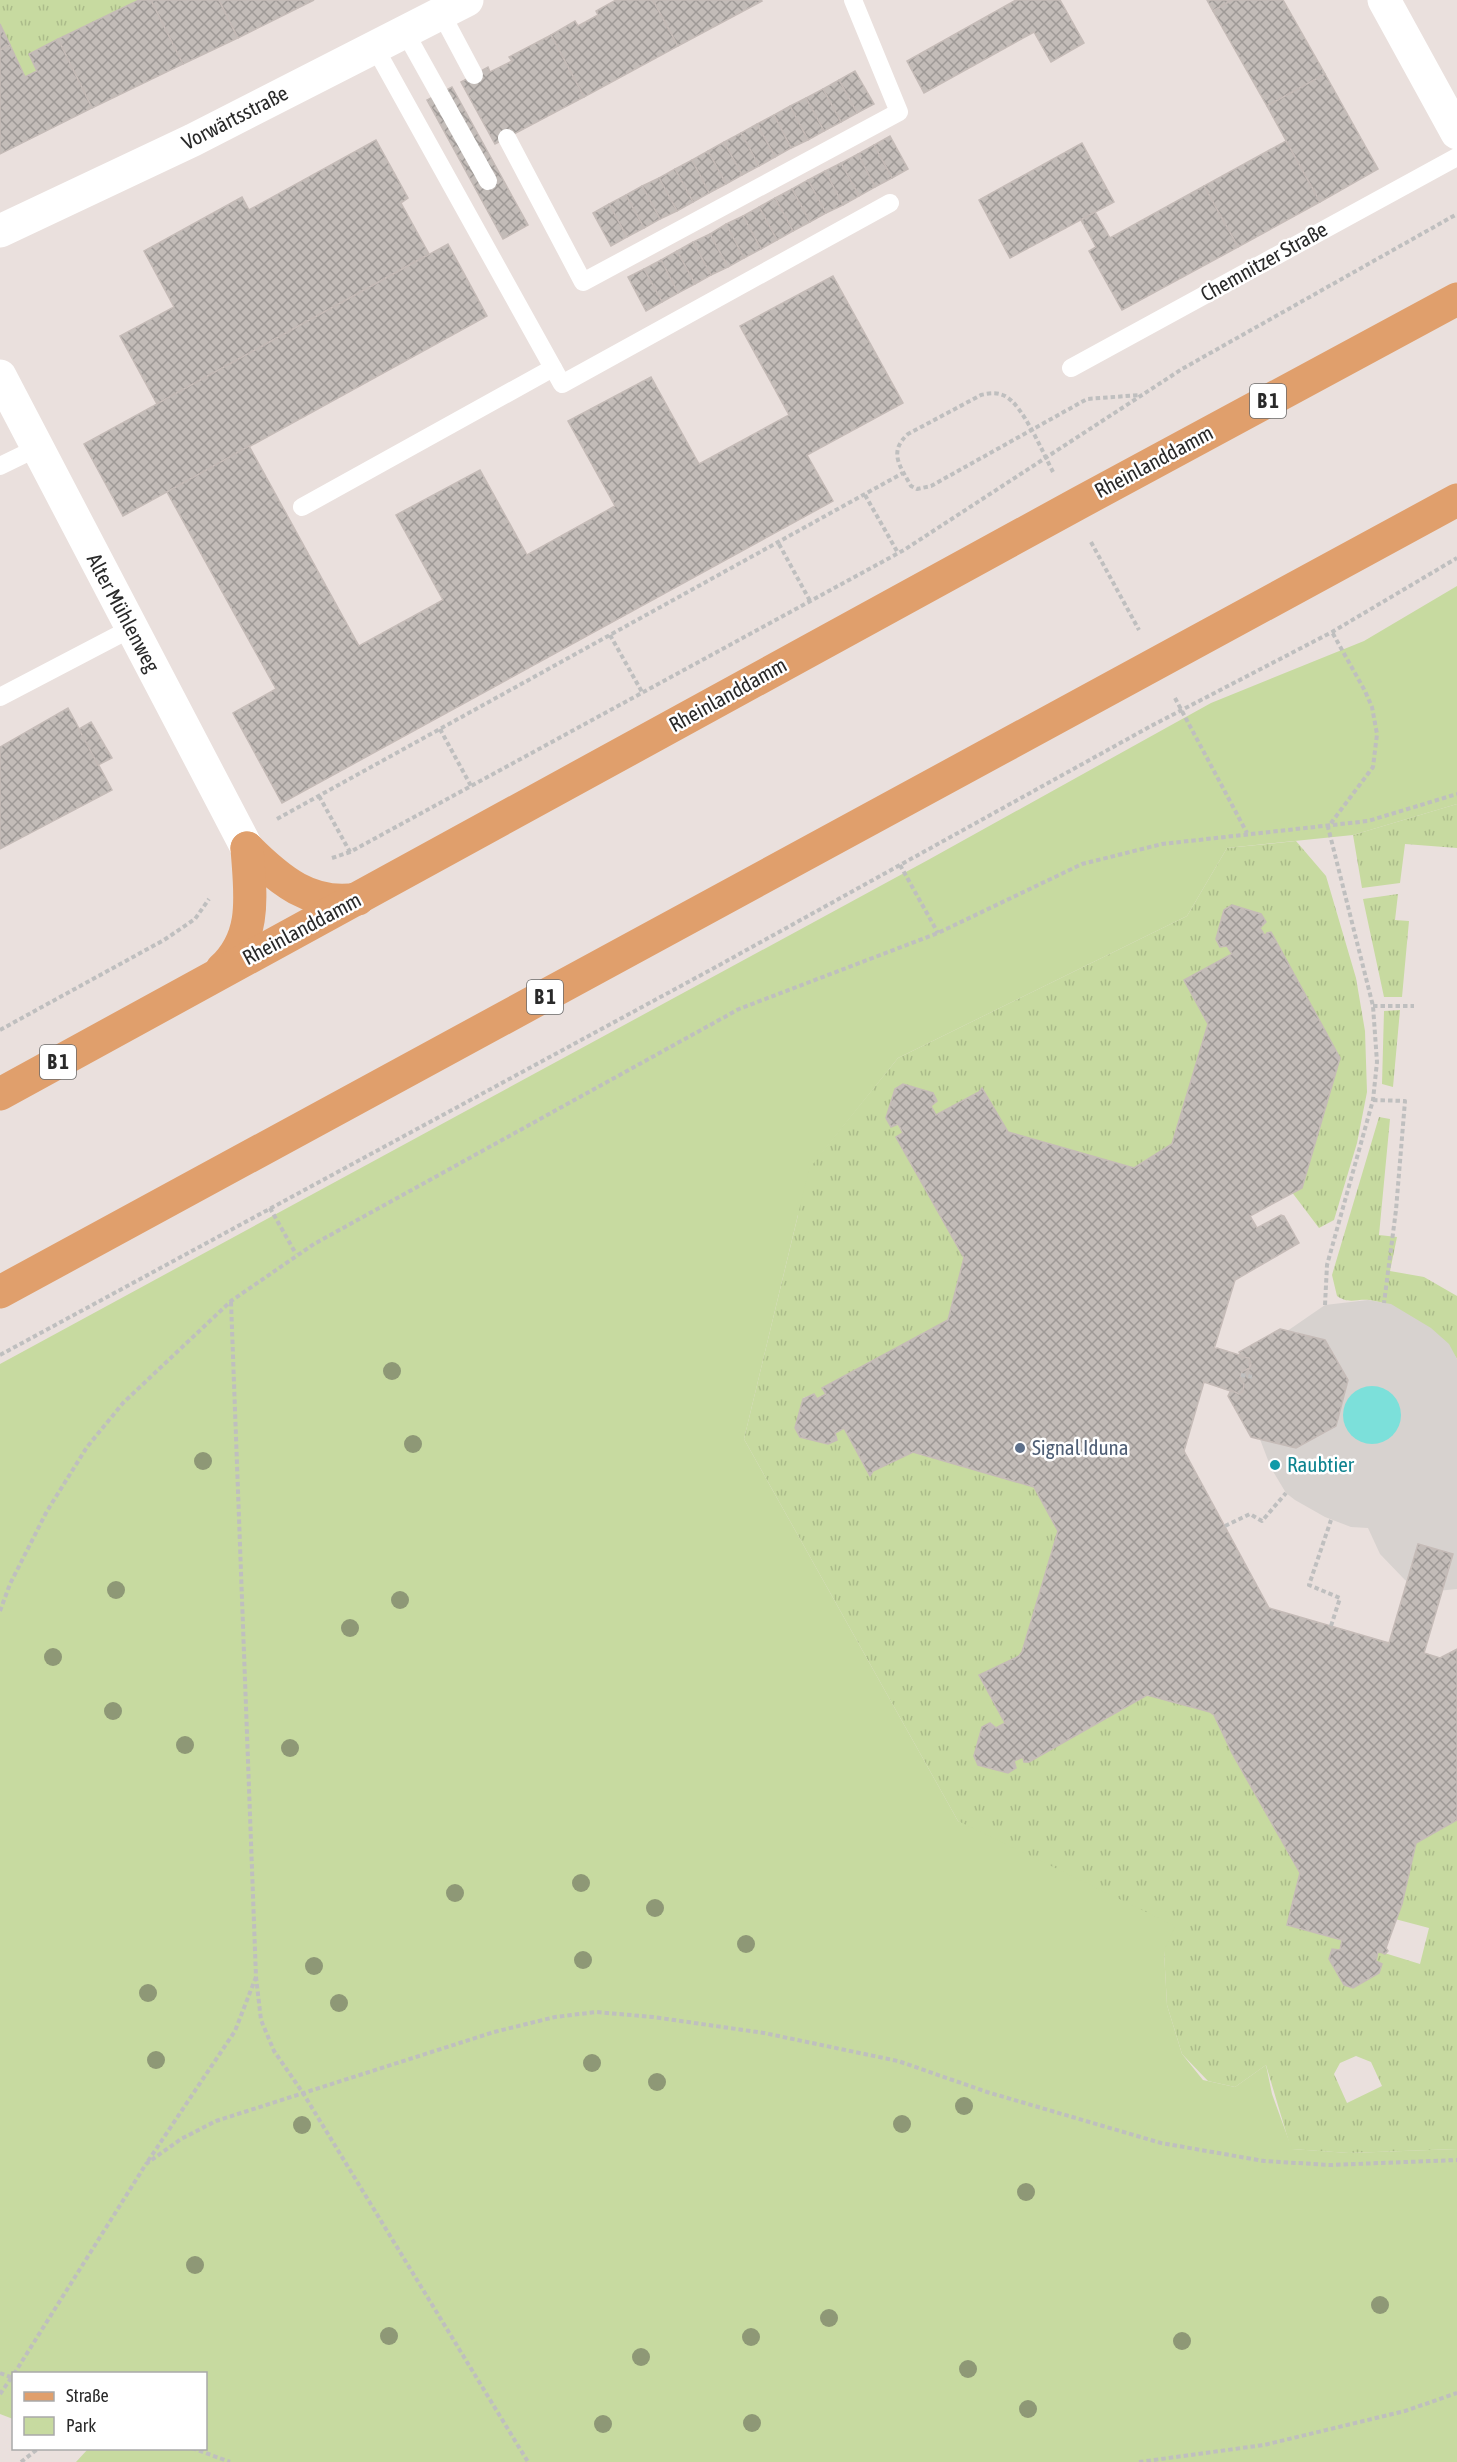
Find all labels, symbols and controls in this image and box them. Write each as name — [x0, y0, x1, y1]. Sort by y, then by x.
street label: Vorwärtsstraße — [178, 80, 292, 154]
street label: Chemnitzer Straße — [1196, 216, 1331, 306]
road number: B 1 — [1250, 384, 1286, 418]
street label: Rheinlanddamm — [1090, 420, 1217, 502]
street label: Alter Mühlenweg — [83, 549, 165, 676]
street label: Rheinlanddamm — [665, 652, 790, 736]
street label: Rheinlanddamm — [238, 887, 365, 969]
road number: B 1 — [527, 980, 563, 1014]
road number: B 1 — [40, 1045, 76, 1079]
place label: Signal Iduna — [1032, 1435, 1128, 1459]
marker: Signal Iduna — [1013, 1441, 1027, 1455]
place label: Raubtier — [1287, 1452, 1355, 1476]
marker: Raubtier — [1268, 1458, 1282, 1472]
legend — [12, 2372, 207, 2450]
text: Straße — [66, 2385, 109, 2406]
text: Park — [66, 2415, 96, 2436]

